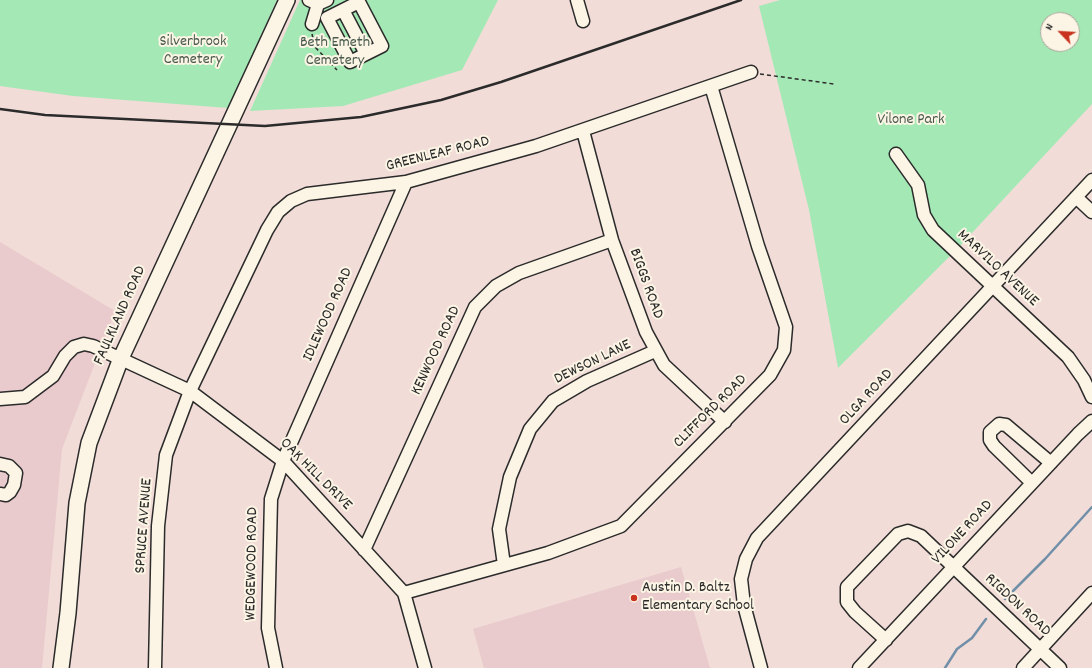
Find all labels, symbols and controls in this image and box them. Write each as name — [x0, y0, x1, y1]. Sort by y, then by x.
north arrow — [1040, 12, 1080, 52]
text: N — [1042, 22, 1058, 33]
park label: Silverbrook Cemetery — [159, 33, 227, 71]
park label: Beth Emeth Cemetery — [300, 34, 370, 72]
park label: Vilone Park — [878, 111, 944, 131]
street label: GREENLEAF ROAD — [384, 133, 492, 177]
street label: MARVILO AVENUE — [952, 226, 1042, 312]
street label: BIGGS ROAD — [623, 246, 667, 322]
street label: FAULKLAND ROAD — [91, 263, 151, 369]
street label: IDLEWOOD ROAD — [300, 265, 358, 365]
street label: KENWOOD ROAD — [408, 303, 466, 399]
street label: DEWSON LANE — [552, 336, 634, 390]
street label: OLGA ROAD — [836, 366, 898, 430]
street label: CLIFFORD ROAD — [670, 371, 752, 453]
street label: OAK HILL DRIVE — [275, 435, 355, 515]
street label: SPRUCE AVENUE — [132, 478, 158, 574]
street label: VILONE ROAD — [928, 497, 998, 569]
street label: WEDGEWOOD ROAD — [242, 507, 264, 621]
street label: RIGDON ROAD — [980, 570, 1054, 642]
place label: Austin D. Baltz Elementary School — [642, 579, 754, 617]
marker: Austin D. Baltz Elementary School — [629, 593, 639, 603]

